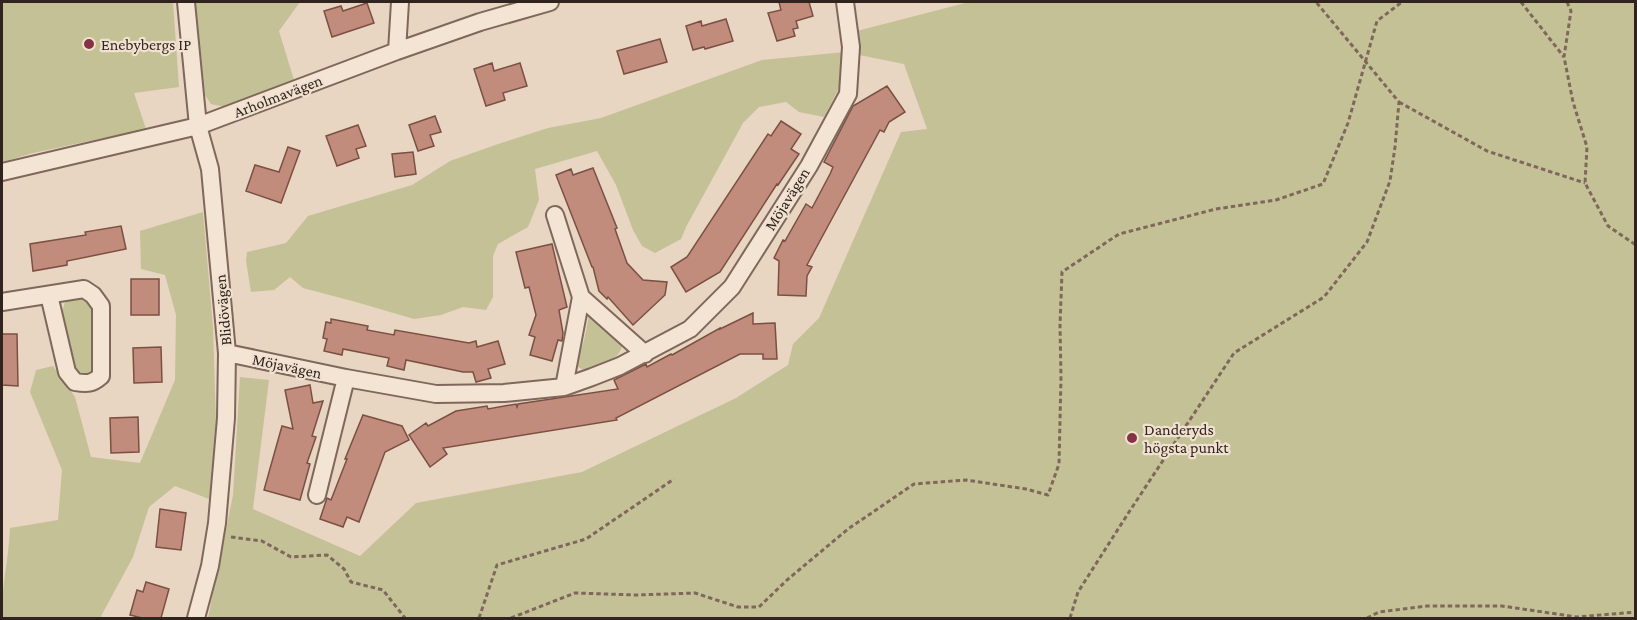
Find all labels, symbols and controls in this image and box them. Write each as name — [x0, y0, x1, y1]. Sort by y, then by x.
place label: Enebybergs IP — [101, 36, 191, 54]
marker: Enebybergs IP — [82, 37, 96, 51]
street label: Arholmavägen — [231, 71, 325, 122]
street label: Möjavägen — [761, 164, 814, 234]
street label: Blidövägen — [211, 273, 236, 346]
street label: Möjavägen — [251, 350, 324, 383]
place label: Danderyds högsta punkt — [1144, 421, 1229, 457]
marker: Danderyds högsta punkt — [1125, 431, 1139, 445]

